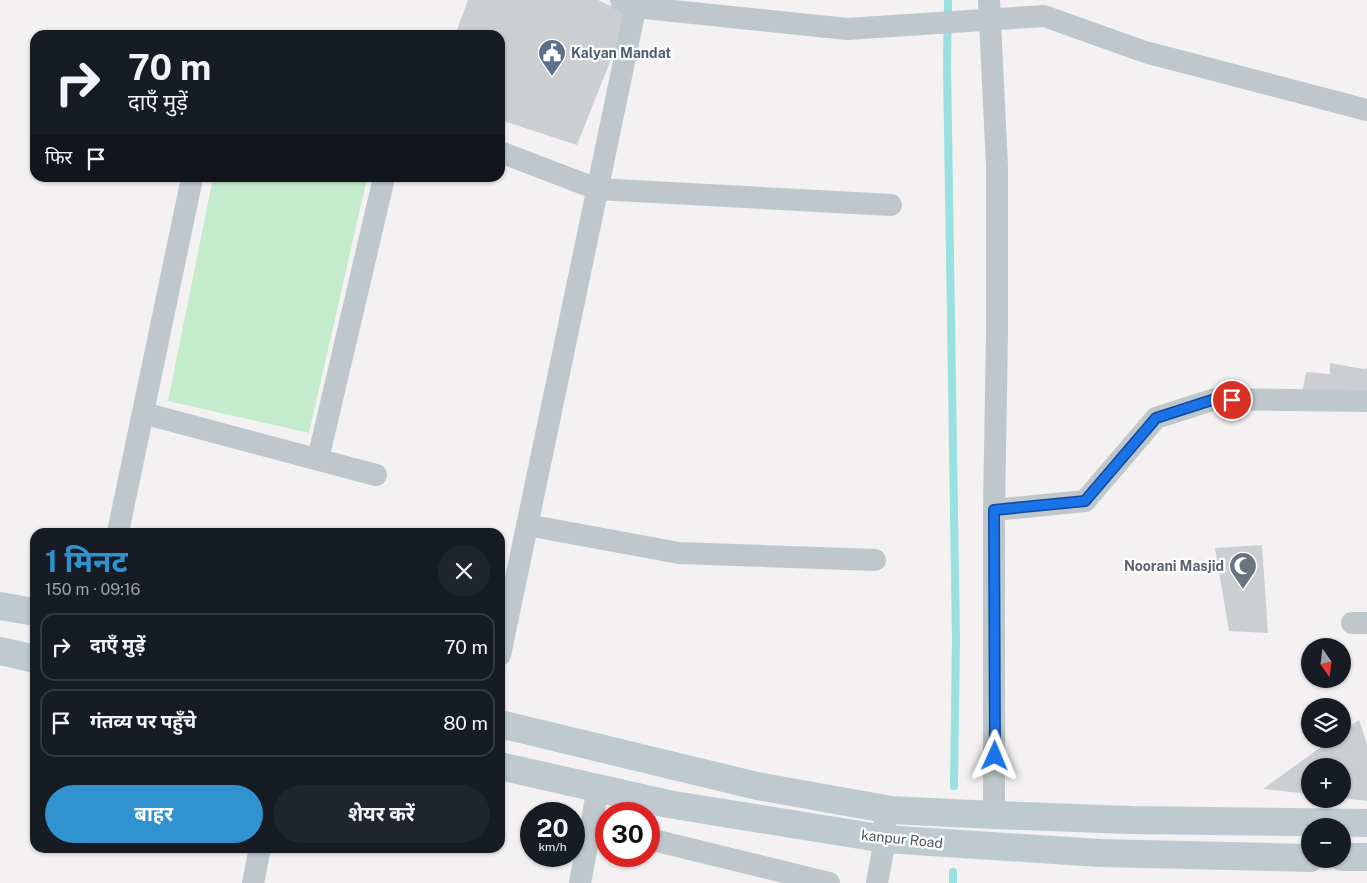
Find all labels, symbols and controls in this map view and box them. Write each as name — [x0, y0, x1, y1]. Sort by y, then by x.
public building icon: Kalyan Mandat — [537, 38, 567, 77]
place label: Kalyan Mandat — [571, 45, 671, 61]
text: 70 m — [128, 47, 211, 88]
icon: right — [45, 50, 110, 115]
text: दाएँ मुड़ें — [128, 89, 188, 115]
icon: arrive — [82, 145, 110, 173]
text: फिर — [45, 146, 72, 168]
pin — [1211, 379, 1253, 421]
icon: arrive — [1218, 386, 1246, 414]
text: 1 मिनट — [45, 543, 128, 579]
button: close — [438, 545, 490, 597]
mosque icon: Noorani Masjid — [1228, 551, 1258, 590]
place label: Noorani Masjid — [1124, 558, 1224, 574]
text: 150 m · 09:16 — [45, 580, 140, 599]
icon: right — [47, 633, 75, 661]
text: दाएँ मुड़ें — [90, 634, 145, 656]
text: 70 m — [444, 636, 488, 658]
north arrow — [1301, 638, 1351, 688]
map controls — [1301, 638, 1351, 868]
button: layers — [1301, 698, 1351, 748]
icon: arrive — [47, 709, 75, 737]
text: गंतव्य पर पहुँचे — [90, 710, 196, 732]
text: 80 m — [443, 712, 488, 734]
position arrow — [968, 729, 1020, 781]
button: + — [1301, 758, 1351, 808]
button: बाहर — [45, 785, 263, 843]
button: शेयर करें — [273, 785, 490, 843]
speed limit sign: 30 — [595, 802, 660, 867]
text: 20 — [537, 813, 569, 843]
button: − — [1301, 818, 1351, 868]
street label: kanpur Road — [860, 827, 944, 851]
text: km/h — [538, 840, 567, 854]

